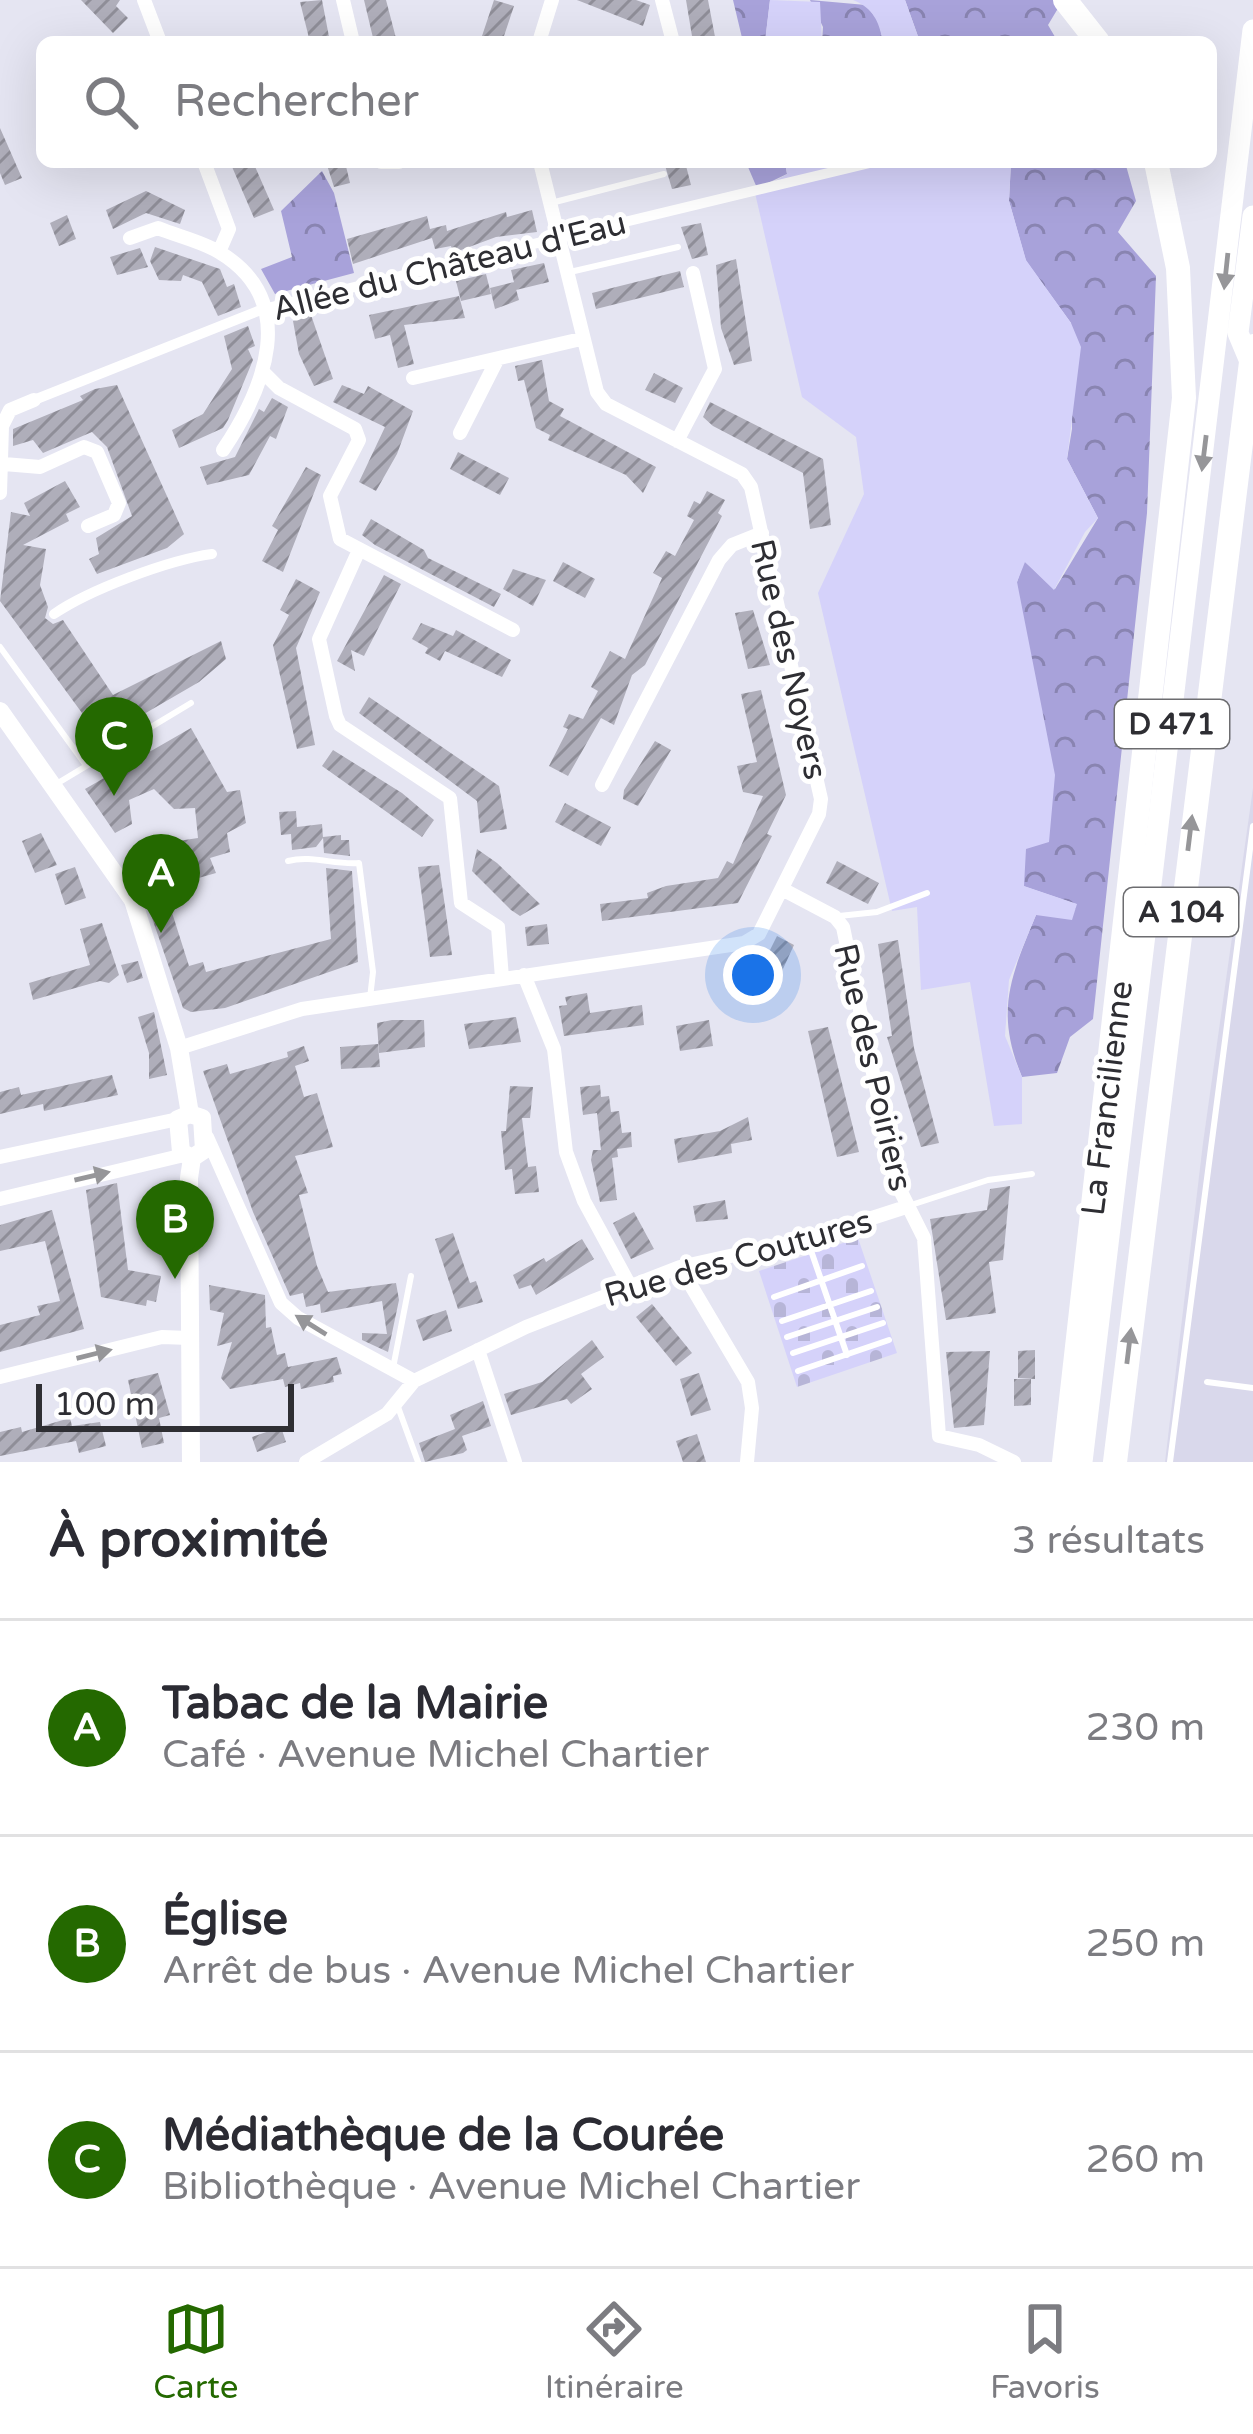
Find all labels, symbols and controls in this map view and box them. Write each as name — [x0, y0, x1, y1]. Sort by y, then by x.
search box — [36, 36, 1217, 168]
icon: search — [78, 69, 144, 135]
text: Rechercher — [174, 75, 419, 129]
street label: Allée du Château d'Eau — [268, 204, 630, 329]
one-way arrow — [1216, 253, 1235, 291]
one-way arrow — [1195, 435, 1214, 472]
street label: Rue des Noyers — [742, 535, 835, 783]
pin: C — [75, 697, 153, 796]
road number: D 471 — [1115, 700, 1229, 748]
one-way arrow — [1181, 814, 1200, 852]
pin: A — [122, 834, 200, 933]
road number: A 104 — [1124, 888, 1238, 936]
street label: Rue des Poiriers — [825, 940, 920, 1195]
your location — [723, 945, 783, 1005]
street label: La Francilienne — [1074, 978, 1141, 1218]
one-way arrow — [74, 1166, 111, 1185]
pin: B — [136, 1180, 214, 1279]
street label: Rue des Coutures — [600, 1202, 877, 1315]
one-way arrow — [294, 1315, 328, 1336]
one-way arrow — [1120, 1327, 1139, 1364]
one-way arrow — [76, 1343, 113, 1362]
scale bar — [36, 1378, 294, 1431]
text: 100 m — [54, 1385, 155, 1424]
text: À proximité — [48, 1509, 328, 1571]
text: 3 résultats — [1012, 1517, 1205, 1564]
text: Tabac de la Mairie — [162, 1677, 548, 1731]
text: A — [72, 1704, 102, 1751]
text: 230 m — [1086, 1704, 1205, 1751]
text: Café · Avenue Michel Chartier — [162, 1731, 709, 1778]
text: Église — [162, 1893, 288, 1947]
text: B — [73, 1920, 101, 1967]
text: 250 m — [1086, 1920, 1205, 1967]
text: Arrêt de bus · Avenue Michel Chartier — [162, 1947, 854, 1994]
text: Médiathèque de la Courée — [162, 2109, 724, 2163]
text: C — [73, 2136, 101, 2183]
text: 260 m — [1086, 2136, 1205, 2183]
text: Bibliothèque · Avenue Michel Chartier — [162, 2163, 860, 2210]
tab: Carte — [153, 2296, 238, 2407]
tab: Itinéraire — [545, 2296, 684, 2407]
tab: Favoris — [990, 2296, 1100, 2407]

